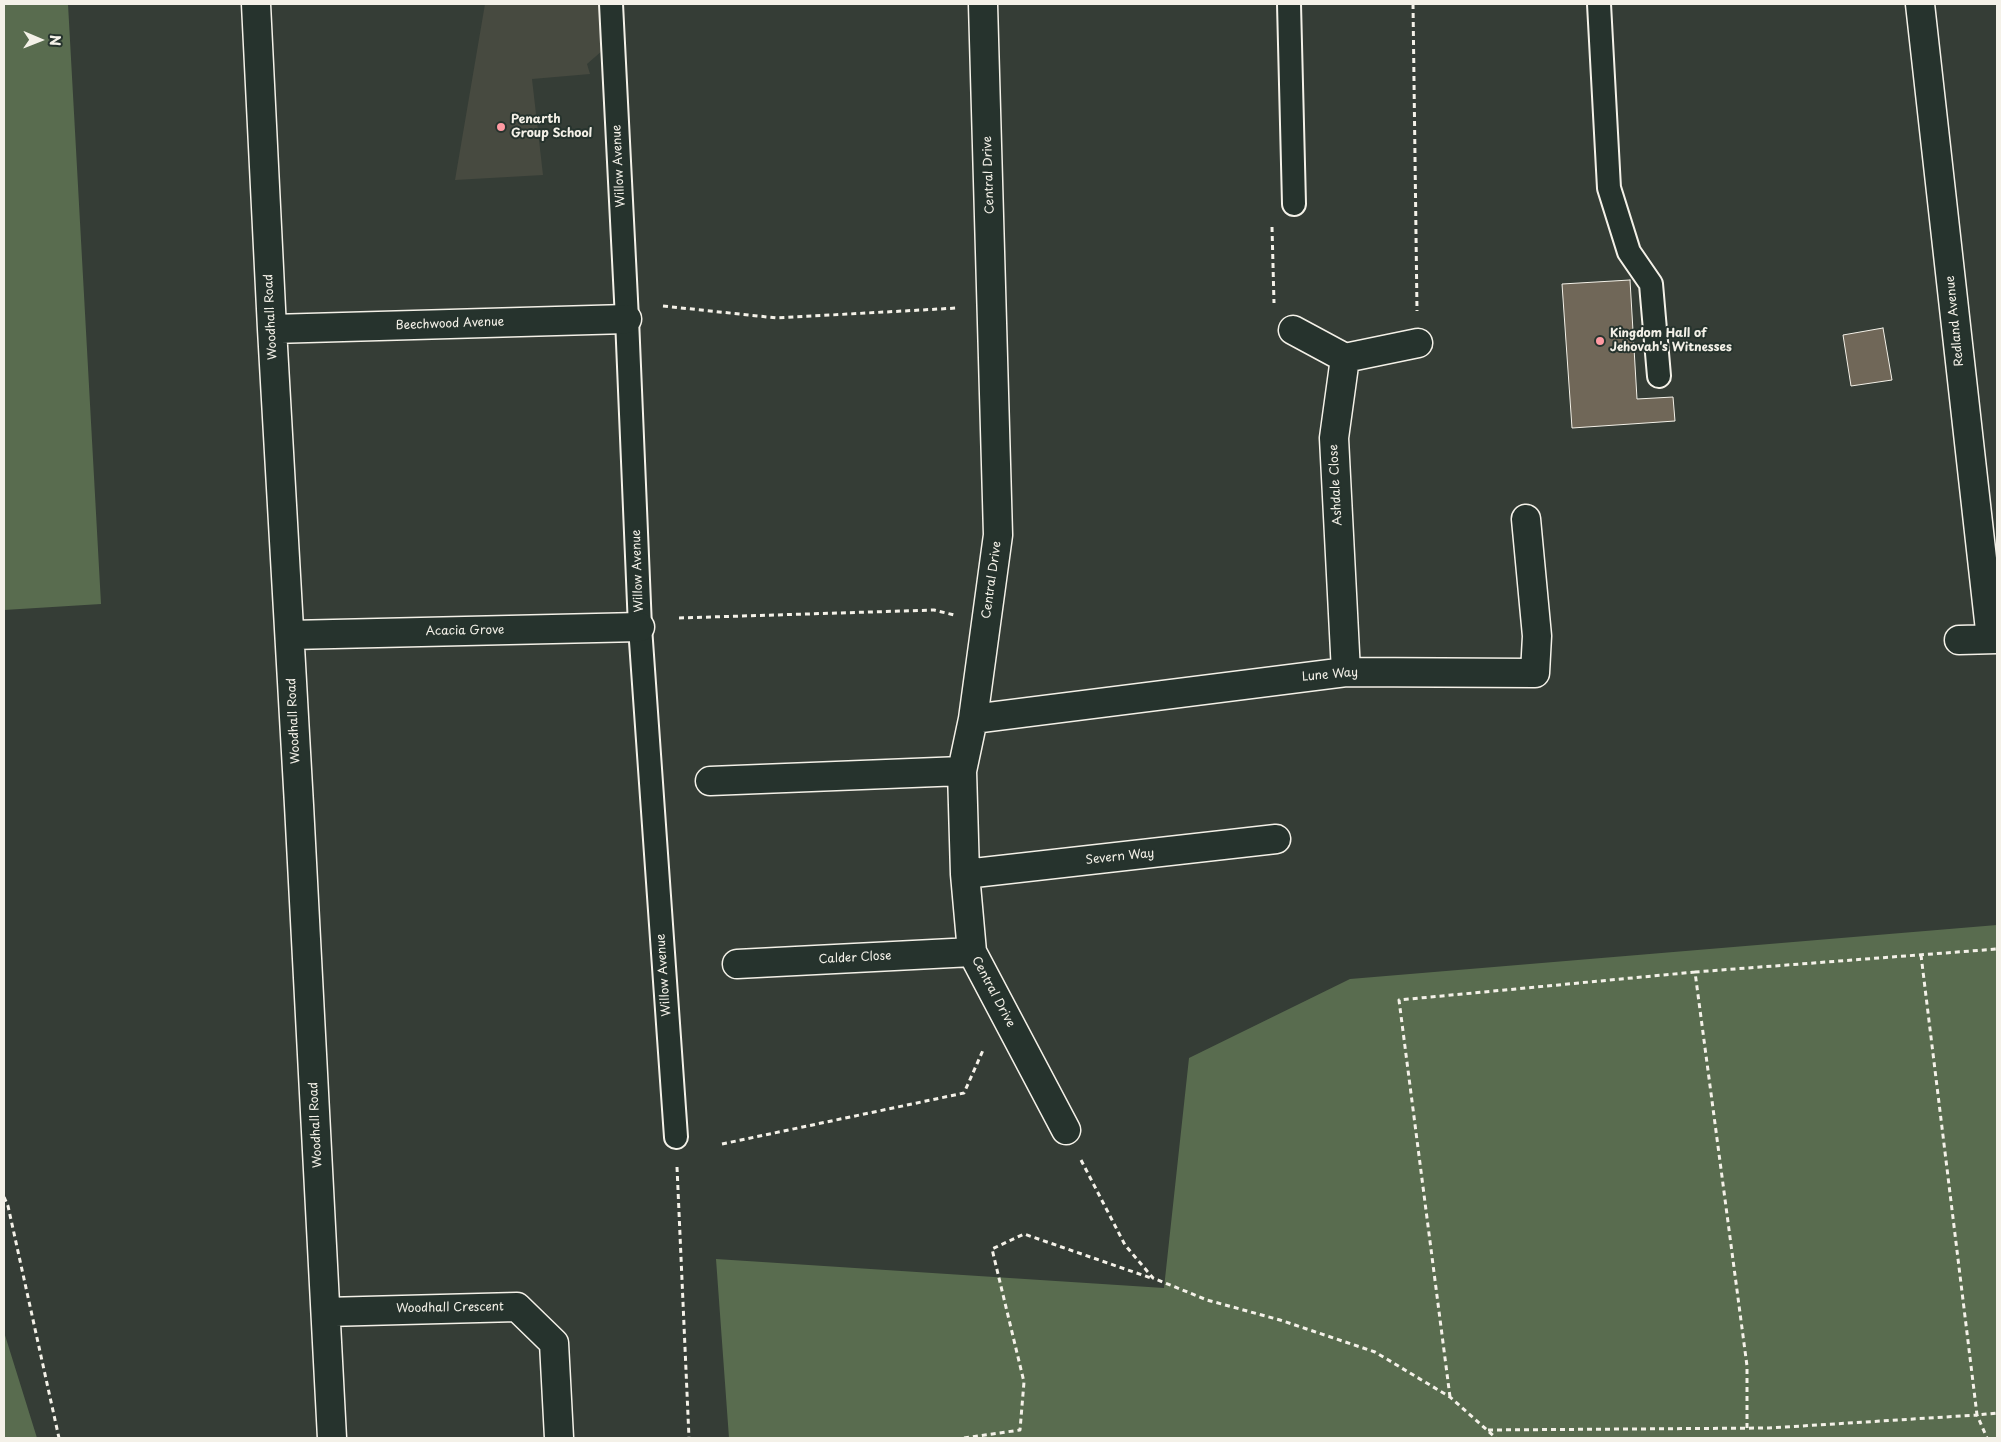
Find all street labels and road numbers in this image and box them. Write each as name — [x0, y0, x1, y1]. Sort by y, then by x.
street label: Willow Avenue — [610, 124, 628, 208]
street label: Central Drive — [980, 136, 998, 214]
street label: Woodhall Road — [262, 274, 280, 360]
street label: Redland Avenue — [1943, 275, 1967, 367]
street label: Beechwood Avenue — [395, 315, 505, 333]
street label: Ashdale Close — [1327, 444, 1345, 526]
street label: Willow Avenue — [629, 529, 647, 613]
street label: Central Drive — [979, 540, 1005, 620]
street label: Acacia Grove — [425, 623, 505, 639]
street label: Lune Way — [1301, 665, 1359, 685]
street label: Woodhall Road — [285, 678, 303, 764]
street label: Severn Way — [1085, 846, 1155, 868]
street label: Willow Avenue — [654, 933, 674, 1017]
street label: Calder Close — [818, 949, 892, 967]
street label: Central Drive — [968, 954, 1018, 1030]
street label: Woodhall Road — [307, 1082, 325, 1168]
street label: Woodhall Crescent — [396, 1300, 504, 1316]

